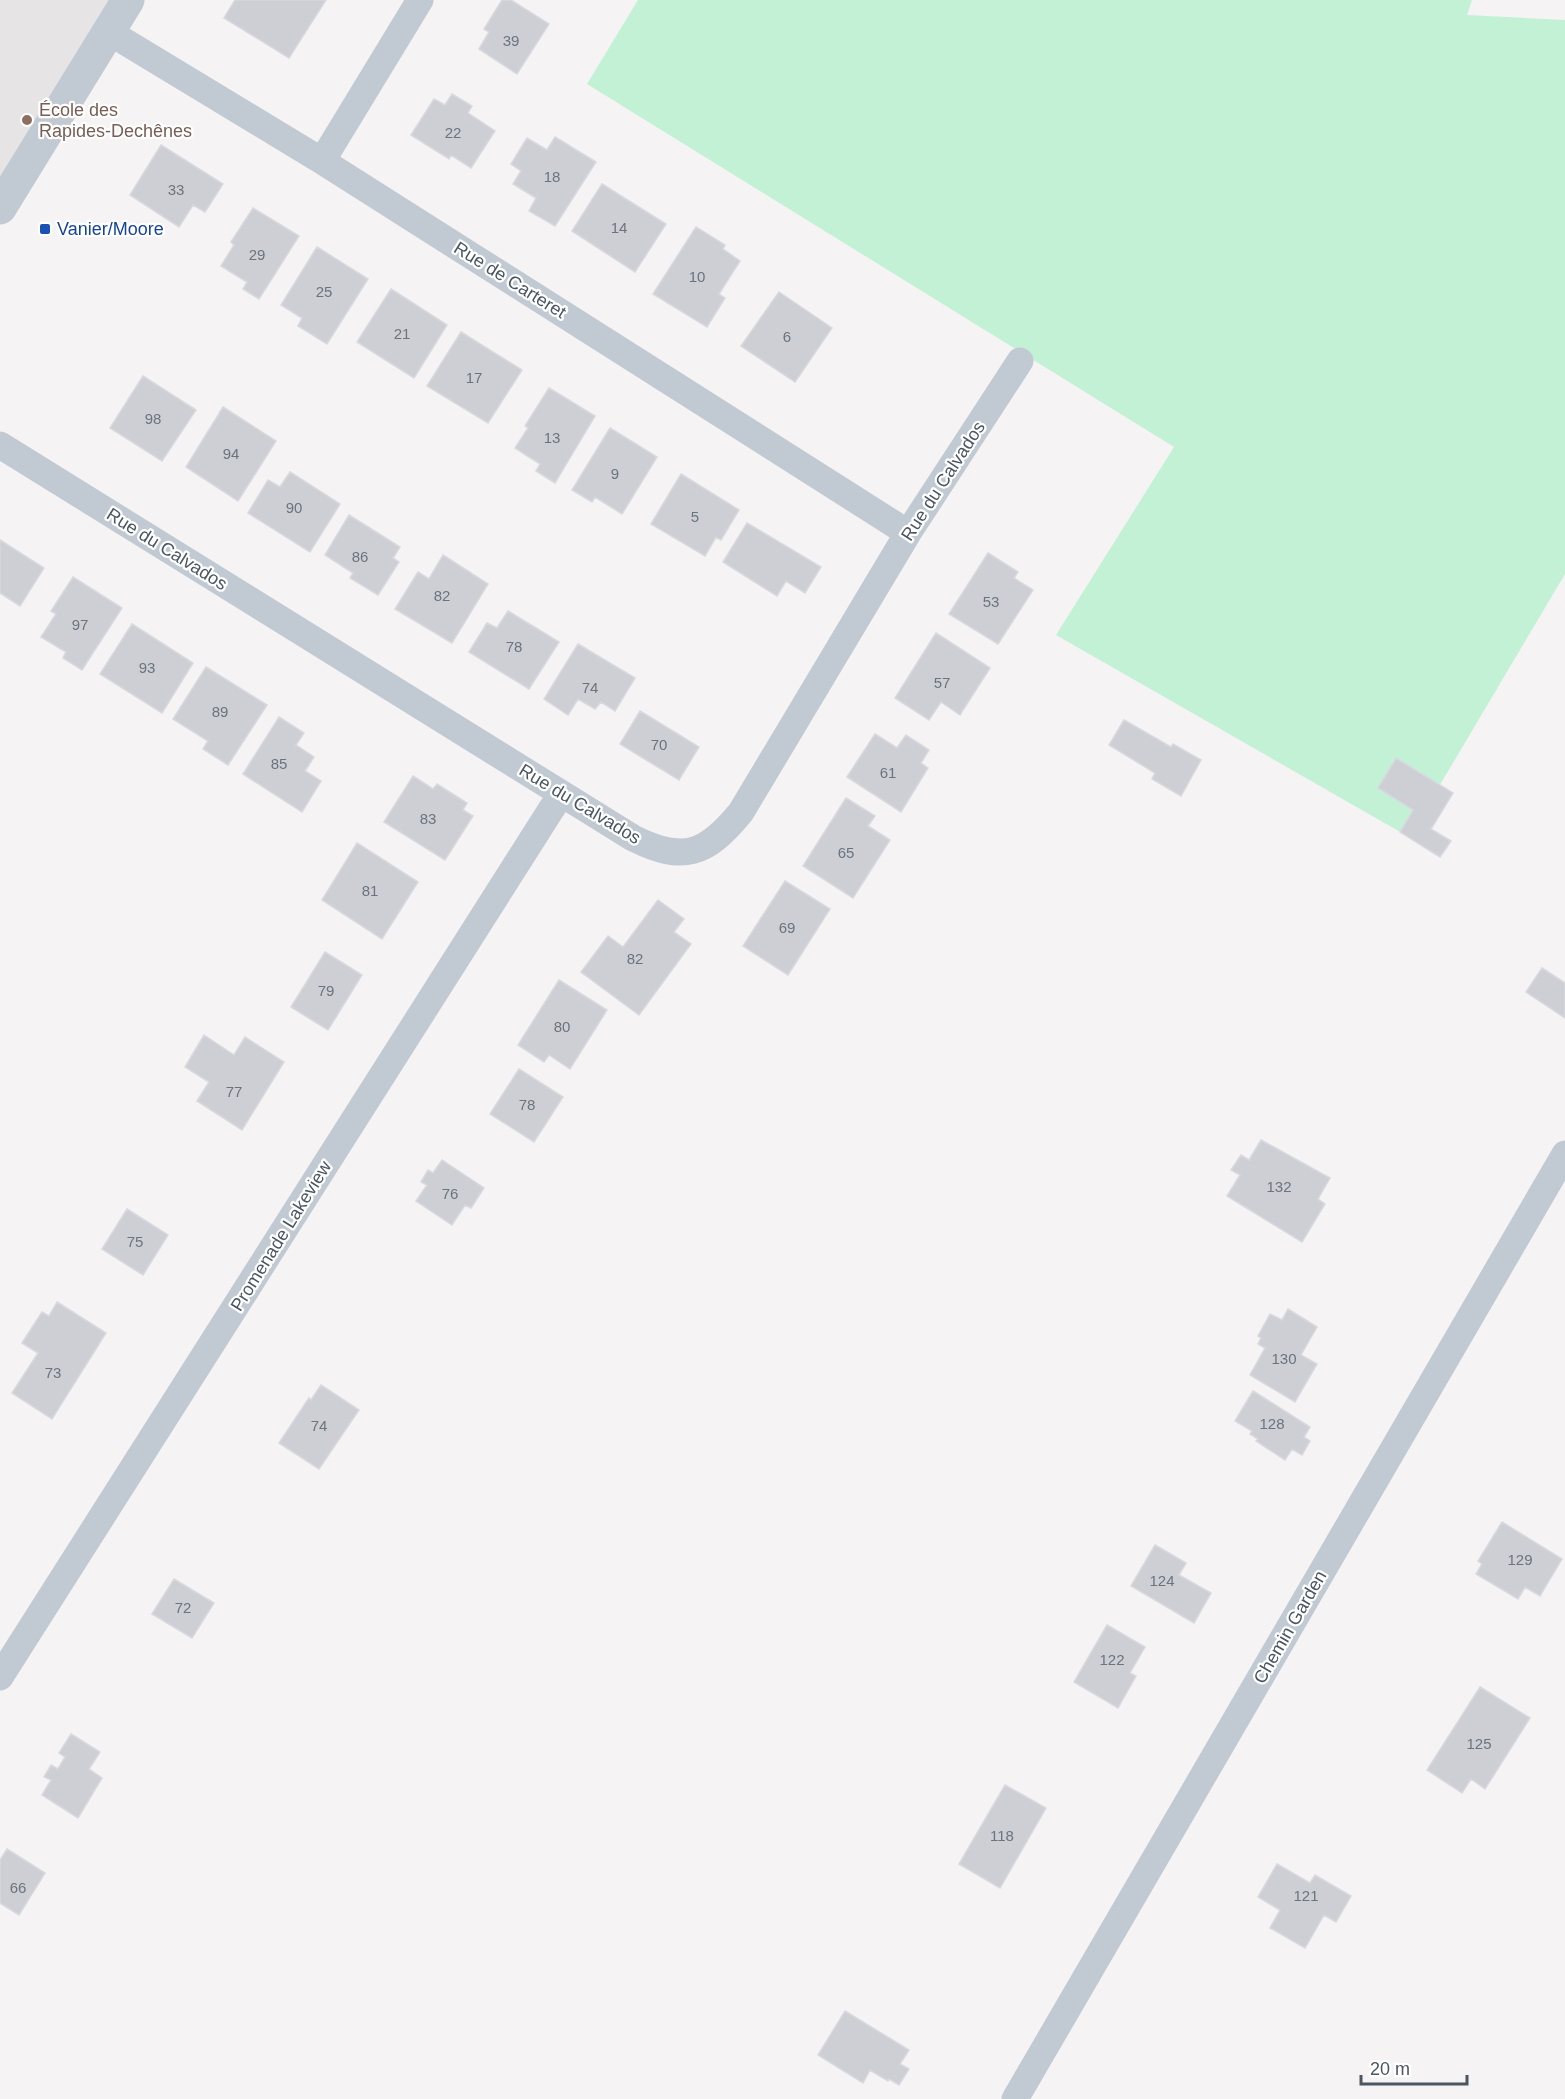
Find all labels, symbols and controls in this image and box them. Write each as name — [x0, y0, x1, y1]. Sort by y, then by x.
house number: 39 — [503, 32, 519, 49]
place label: École des Rapides-Dechênes — [39, 100, 192, 141]
marker: École des Rapides-Dechênes — [20, 113, 34, 127]
house number: 22 — [445, 124, 461, 141]
house number: 18 — [544, 168, 560, 185]
house number: 33 — [168, 181, 184, 198]
place label: Vanier/Moore — [57, 219, 164, 239]
house number: 14 — [611, 219, 627, 236]
marker: Vanier/Moore — [38, 222, 52, 236]
street label: Rue de Carteret — [450, 238, 570, 322]
house number: 29 — [249, 246, 265, 263]
house number: 10 — [689, 268, 705, 285]
house number: 25 — [316, 283, 332, 300]
house number: 21 — [394, 325, 410, 342]
house number: 6 — [783, 328, 791, 345]
house number: 17 — [466, 369, 482, 386]
house number: 98 — [145, 410, 161, 427]
street label: Rue du Calvados — [897, 418, 989, 544]
house number: 13 — [544, 429, 560, 446]
house number: 94 — [223, 445, 239, 462]
house number: 9 — [611, 465, 619, 482]
house number: 90 — [286, 499, 302, 516]
street label: Rue du Calvados — [103, 504, 231, 594]
house number: 5 — [691, 508, 699, 525]
house number: 86 — [352, 548, 368, 565]
house number: 82 — [434, 587, 450, 604]
house number: 53 — [983, 593, 999, 610]
house number: 97 — [72, 616, 88, 633]
house number: 78 — [506, 638, 522, 655]
house number: 93 — [139, 659, 155, 676]
house number: 57 — [934, 674, 950, 691]
house number: 74 — [582, 679, 598, 696]
house number: 89 — [212, 703, 228, 720]
house number: 70 — [651, 736, 667, 753]
house number: 85 — [271, 755, 287, 772]
street label: Rue du Calvados — [516, 760, 644, 848]
house number: 61 — [880, 764, 896, 781]
house number: 83 — [420, 810, 436, 827]
house number: 65 — [838, 844, 854, 861]
house number: 81 — [362, 882, 378, 899]
house number: 69 — [779, 919, 795, 936]
house number: 82 — [627, 950, 643, 967]
house number: 79 — [318, 982, 334, 999]
house number: 80 — [554, 1018, 570, 1035]
house number: 77 — [226, 1083, 242, 1100]
house number: 78 — [519, 1096, 535, 1113]
street label: Promenade Lakeview — [227, 1156, 336, 1315]
house number: 132 — [1266, 1178, 1292, 1195]
house number: 76 — [442, 1185, 458, 1202]
house number: 75 — [127, 1233, 143, 1250]
house number: 130 — [1271, 1350, 1297, 1367]
house number: 73 — [45, 1364, 61, 1381]
house number: 128 — [1259, 1415, 1285, 1432]
house number: 74 — [311, 1417, 327, 1434]
house number: 129 — [1507, 1551, 1533, 1568]
street label: Chemin Garden — [1250, 1567, 1330, 1687]
house number: 124 — [1149, 1572, 1175, 1589]
house number: 72 — [175, 1599, 191, 1616]
house number: 122 — [1099, 1651, 1125, 1668]
house number: 125 — [1466, 1735, 1492, 1752]
house number: 118 — [990, 1827, 1014, 1844]
house number: 66 — [10, 1879, 26, 1896]
house number: 121 — [1293, 1887, 1319, 1904]
scale bar — [1361, 2048, 1468, 2086]
text: 20 m — [1370, 2059, 1410, 2079]

